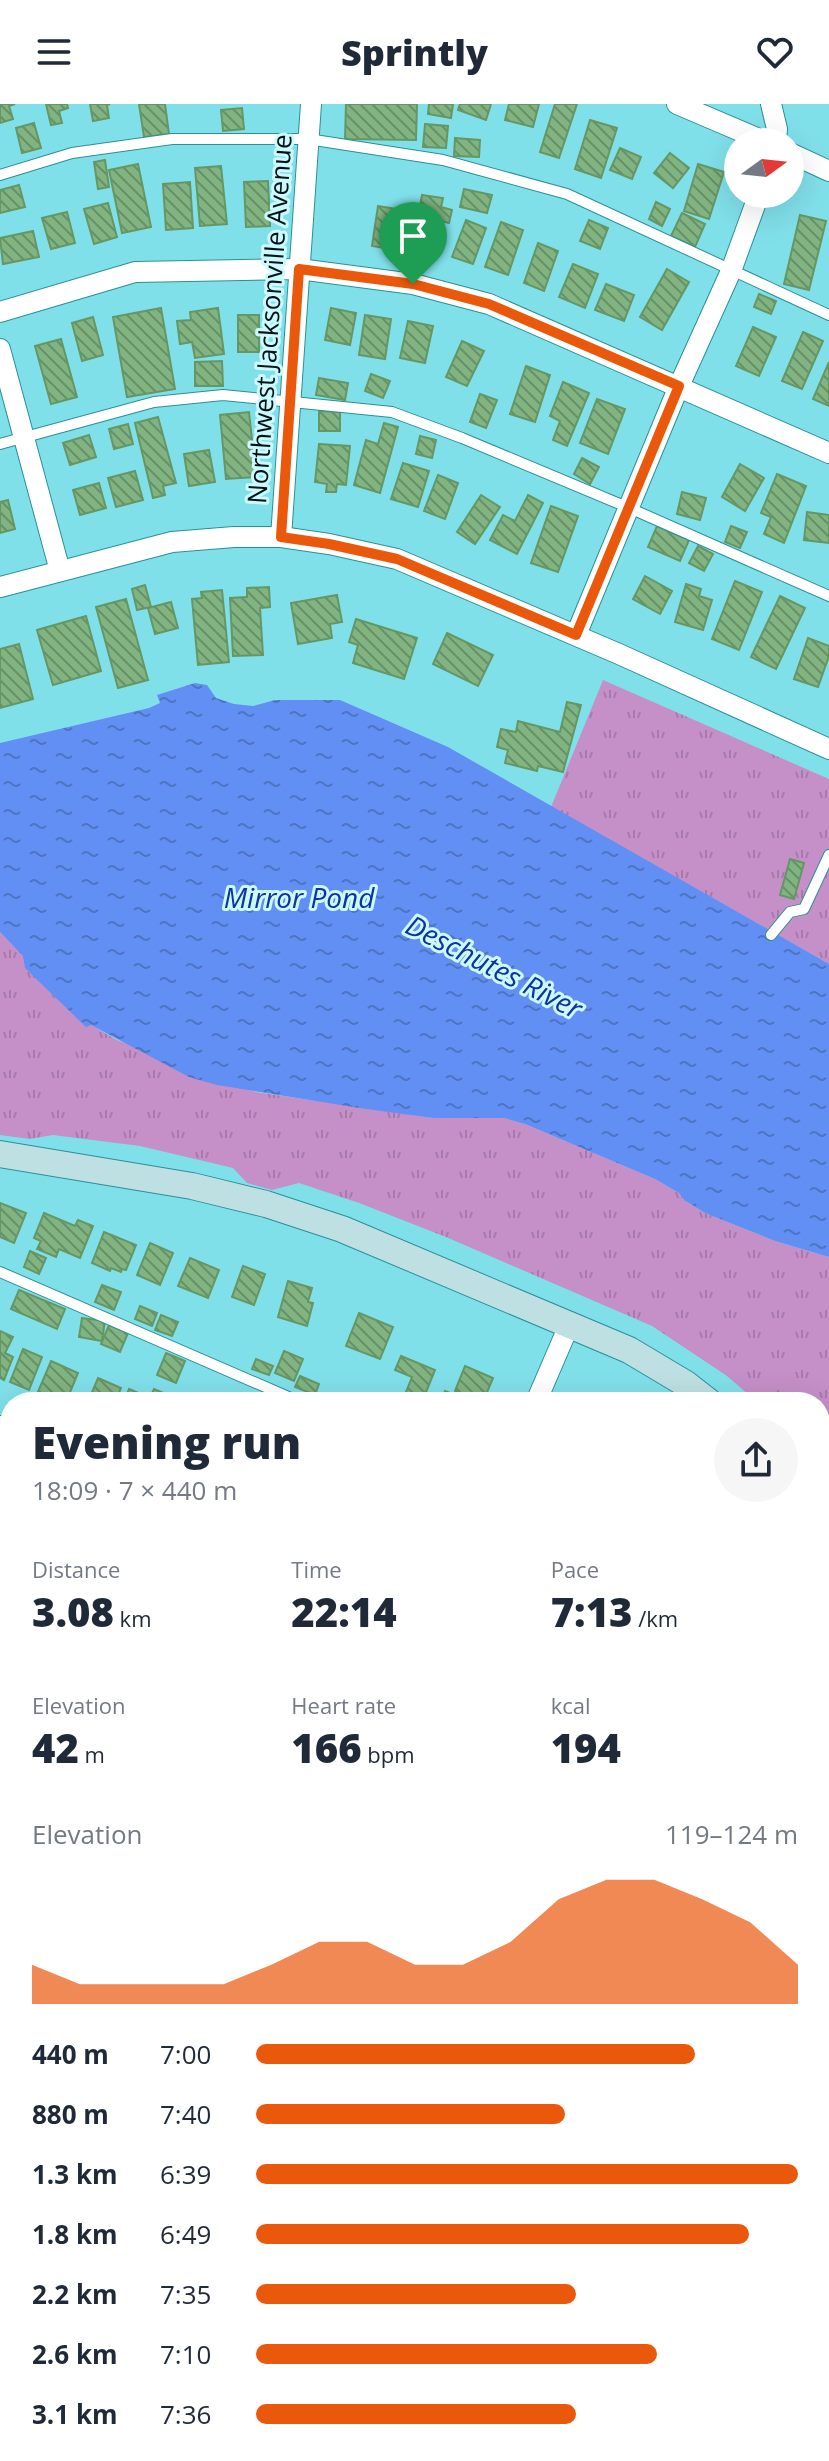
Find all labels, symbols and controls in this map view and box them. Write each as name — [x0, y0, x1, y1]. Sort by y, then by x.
text: Sprintly — [341, 28, 488, 77]
icon: menu — [32, 30, 76, 74]
icon: heart — [753, 30, 797, 74]
north arrow — [724, 128, 804, 208]
map controls — [724, 128, 804, 208]
street label: Northwest Jacksonville Avenue — [238, 133, 300, 505]
pin — [379, 202, 447, 284]
icon: arrive — [391, 214, 435, 258]
water label: Mirror Pond — [224, 878, 375, 916]
water label: Deschutes River — [400, 905, 590, 1027]
text: Evening run — [32, 1412, 301, 1472]
button: share — [714, 1418, 798, 1502]
text: 18:09 · 7 × 440 m — [32, 1472, 237, 1508]
text: Distance — [32, 1554, 120, 1584]
text: Time — [291, 1554, 342, 1584]
text: Pace — [551, 1554, 599, 1584]
text: 3.08 — [32, 1584, 114, 1639]
text: 22:14 — [291, 1584, 397, 1639]
text: 7:13 — [551, 1584, 633, 1639]
text: km — [114, 1603, 152, 1633]
text: /km — [633, 1603, 678, 1633]
text: Elevation — [32, 1690, 125, 1720]
text: Heart rate — [291, 1690, 396, 1720]
text: kcal — [551, 1690, 591, 1720]
text: 42 — [32, 1720, 79, 1775]
text: 166 — [291, 1720, 362, 1775]
text: 194 — [551, 1720, 621, 1775]
text: m — [79, 1739, 105, 1769]
text: bpm — [362, 1739, 415, 1769]
text: Elevation — [32, 1816, 142, 1852]
text: 119–124 m — [665, 1816, 798, 1852]
text: 440 m — [32, 2036, 109, 2072]
text: 7:00 — [160, 2036, 211, 2072]
text: 880 m — [32, 2096, 109, 2132]
text: 7:40 — [160, 2096, 211, 2132]
text: 1.3 km — [32, 2156, 118, 2192]
text: 6:39 — [160, 2156, 211, 2192]
text: 1.8 km — [32, 2216, 118, 2252]
text: 6:49 — [160, 2216, 211, 2252]
text: 2.2 km — [32, 2276, 118, 2312]
text: 7:35 — [160, 2276, 211, 2312]
text: 2.6 km — [32, 2336, 118, 2372]
text: 7:10 — [160, 2336, 211, 2372]
text: 3.1 km — [32, 2396, 118, 2432]
text: 7:36 — [160, 2396, 211, 2432]

